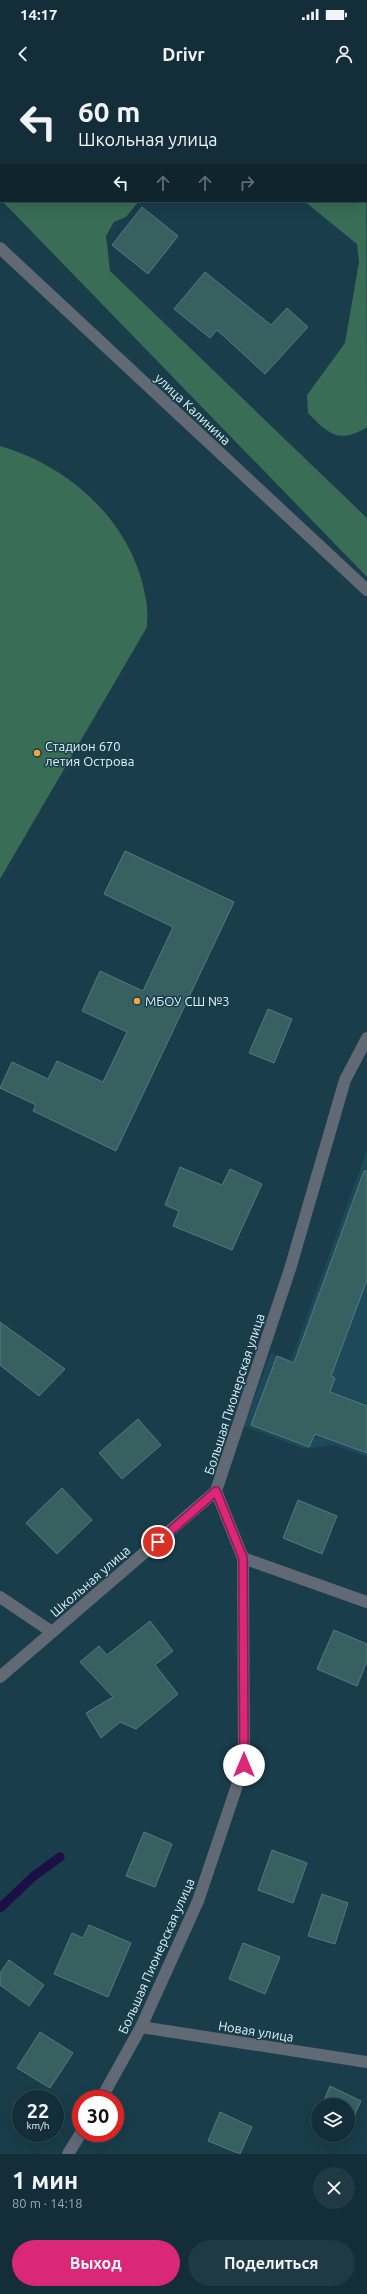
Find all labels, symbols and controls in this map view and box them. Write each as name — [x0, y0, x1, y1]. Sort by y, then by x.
text: 14:17 — [20, 6, 58, 23]
icon: back — [12, 43, 34, 65]
icon: person — [333, 43, 355, 65]
text: Drivr — [162, 44, 205, 64]
icon: left — [12, 96, 64, 148]
text: 60 m — [78, 96, 140, 127]
text: Школьная улица — [78, 129, 218, 149]
icon: left — [110, 172, 132, 194]
icon: ahead — [152, 172, 174, 194]
icon: ahead — [194, 172, 216, 194]
icon: right — [236, 172, 258, 194]
street label: улица Калинина — [152, 370, 234, 448]
place label: Стадион 670 летия Острова — [45, 739, 134, 768]
marker: Стадион 670 летия Острова — [32, 748, 42, 758]
place label: МБОУ СШ №3 — [145, 994, 230, 1008]
marker: МБОУ СШ №3 — [132, 996, 142, 1006]
street label: Большая Пионерская улица — [201, 1312, 267, 1476]
pin — [141, 1525, 175, 1559]
icon: arrive — [147, 1531, 169, 1553]
street label: Школьная улица — [47, 1543, 133, 1619]
position arrow — [223, 1744, 265, 1786]
street label: Большая Пионерская улица — [115, 1876, 197, 2036]
street label: Новая улица — [217, 2018, 295, 2044]
speed limit sign: 30 — [72, 2090, 124, 2142]
map controls — [311, 2098, 355, 2142]
button: layers — [311, 2098, 355, 2142]
text: 22 — [27, 2099, 49, 2122]
text: km/h — [26, 2120, 50, 2131]
text: 1 мин — [12, 2167, 78, 2194]
button: close — [313, 2167, 355, 2209]
text: 80 m · 14:18 — [12, 2196, 83, 2210]
button: Выход — [12, 2240, 180, 2286]
button: Поделиться — [188, 2240, 355, 2286]

